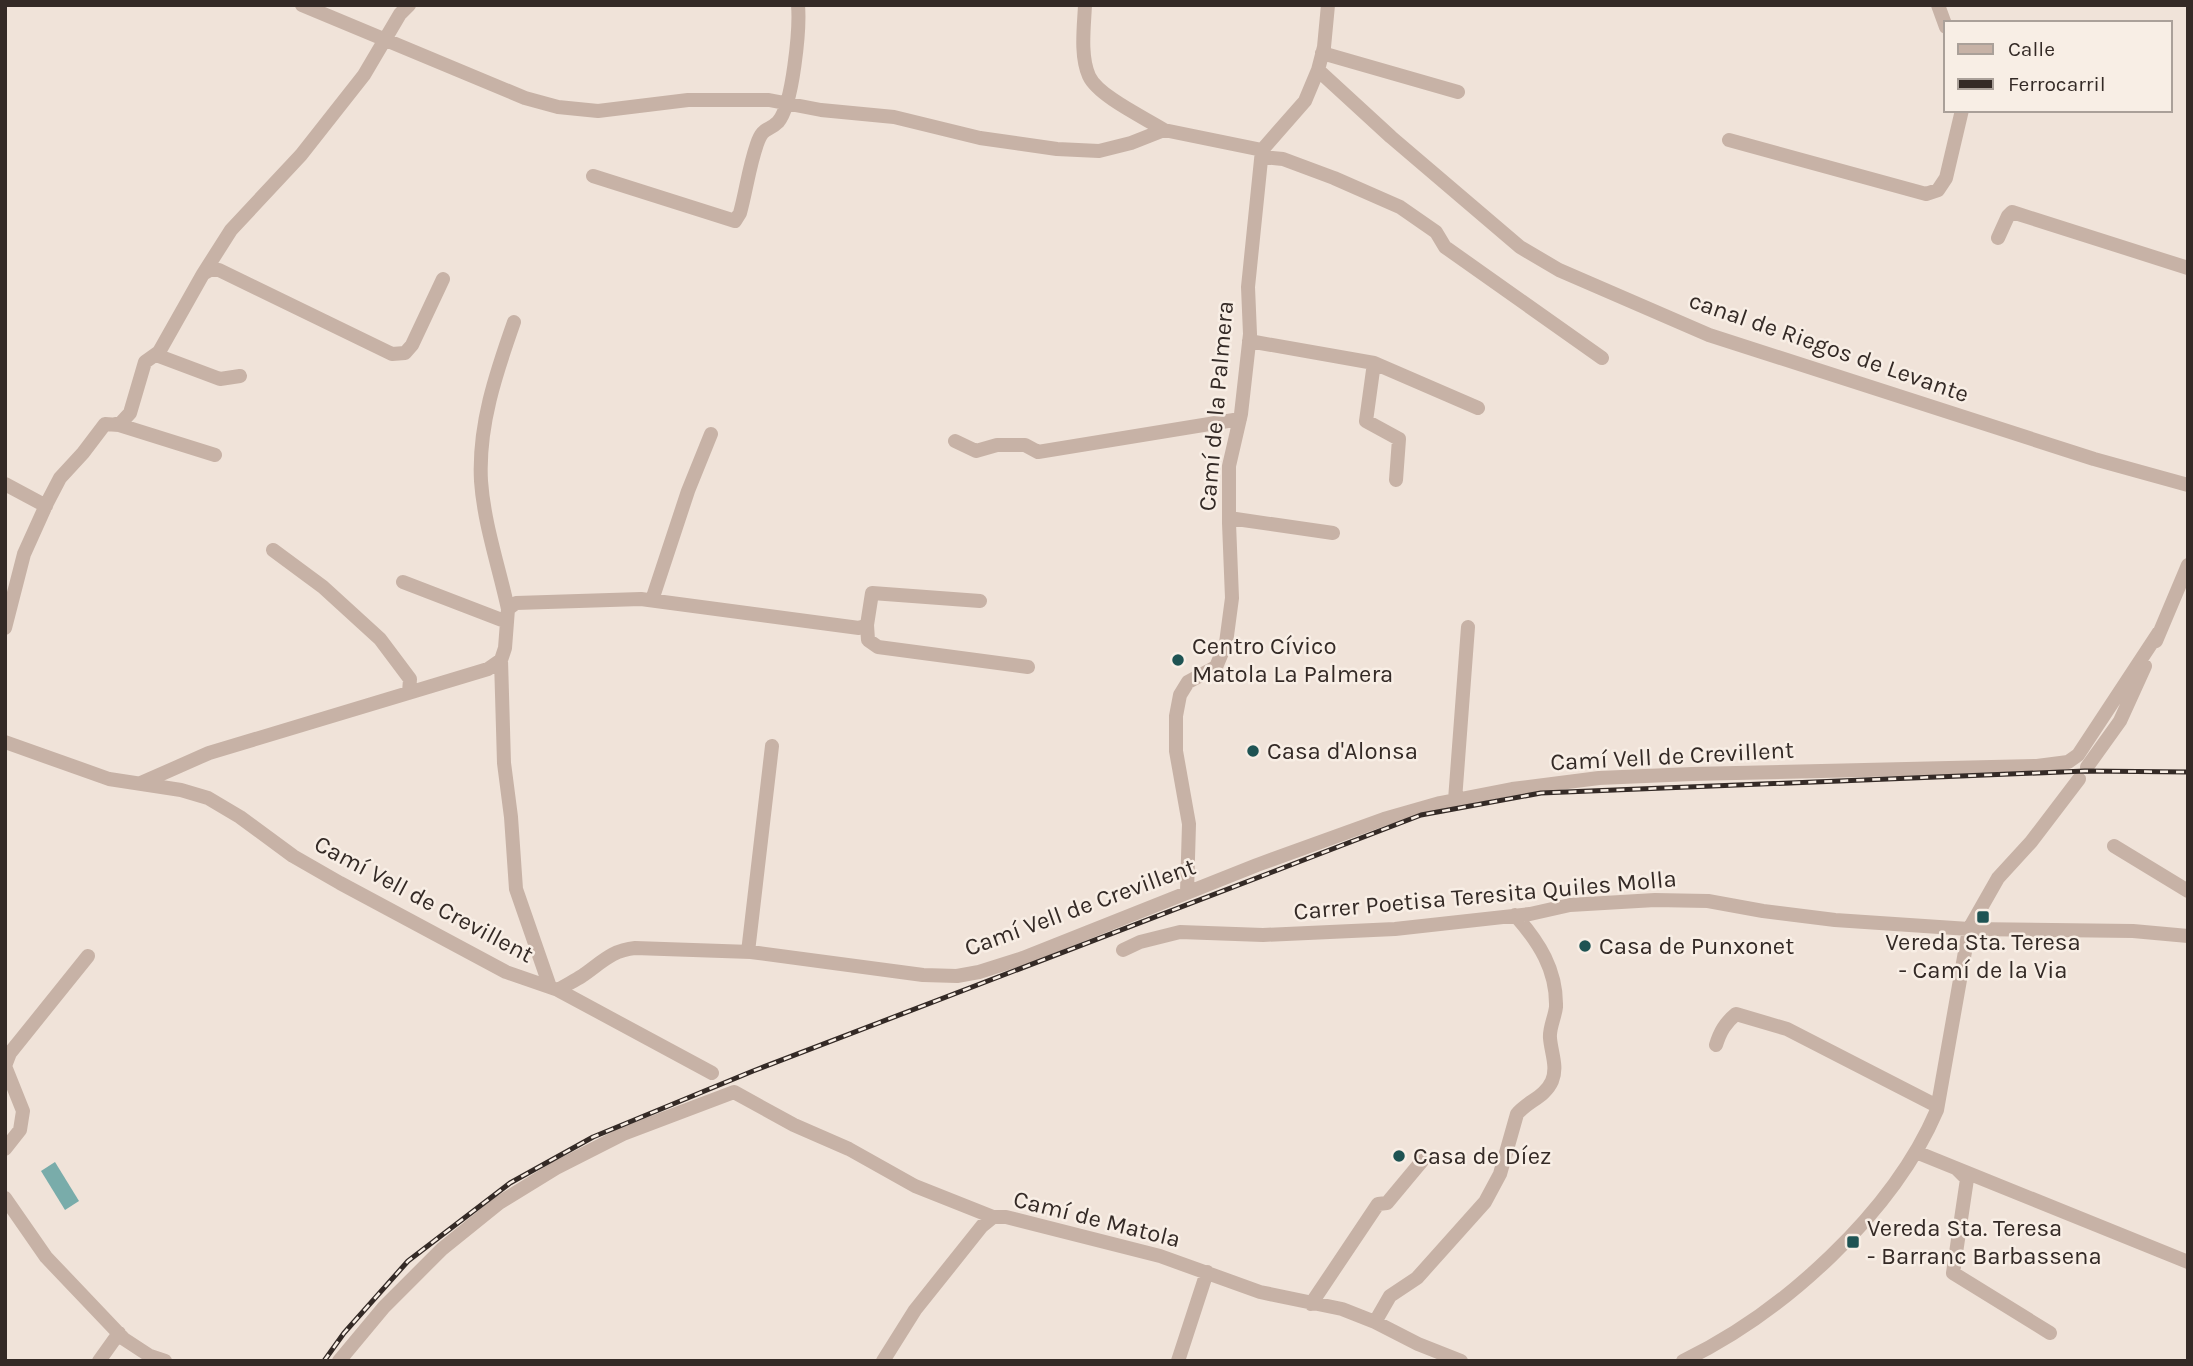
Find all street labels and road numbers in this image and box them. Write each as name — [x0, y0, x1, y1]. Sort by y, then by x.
street label: canal de Riegos de Levante — [1685, 286, 1973, 408]
street label: Camí de la Palmera — [1193, 300, 1239, 512]
street label: Camí Vell de Crevillent — [1549, 736, 1795, 776]
street label: Camí Vell de Crevillent — [310, 829, 538, 969]
street label: Camí Vell de Crevillent — [961, 852, 1199, 962]
street label: Carrer Poetisa Teresita Quiles Molla — [1292, 864, 1678, 926]
street label: Camí de Matola — [1011, 1185, 1183, 1253]

